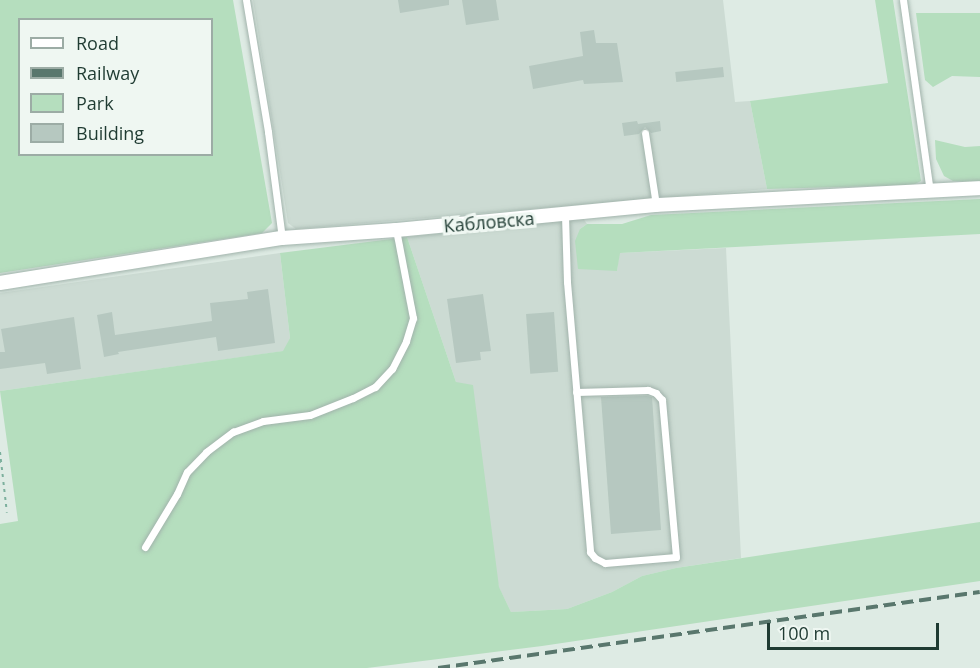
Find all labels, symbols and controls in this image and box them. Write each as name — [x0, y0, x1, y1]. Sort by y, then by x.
legend — [18, 18, 213, 156]
text: Road — [76, 31, 119, 55]
text: Railway — [76, 61, 139, 85]
text: Park — [76, 91, 114, 115]
text: Building — [76, 121, 144, 145]
street label: Кабловска — [443, 207, 535, 237]
scale bar — [770, 611, 942, 649]
text: 100 m — [778, 621, 830, 645]

